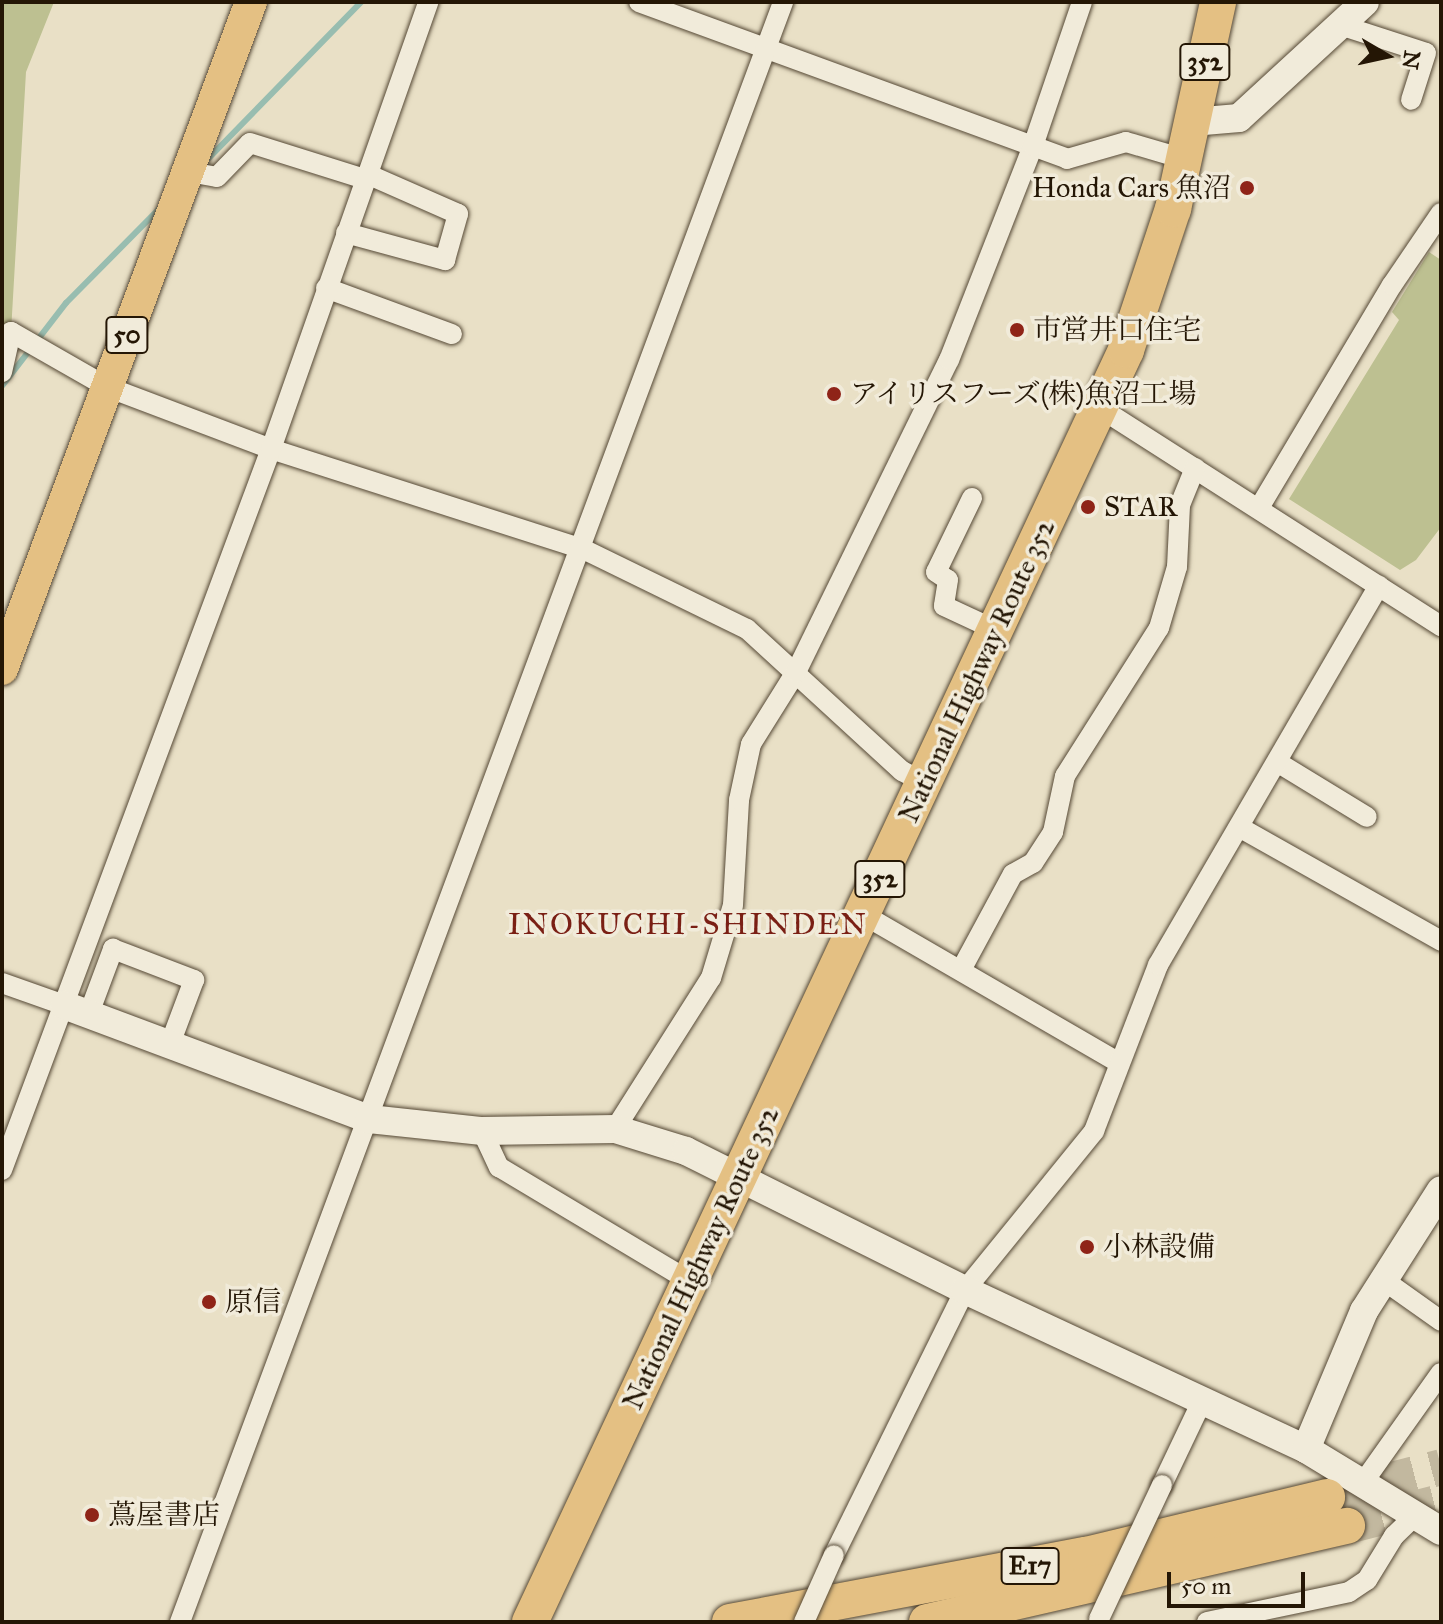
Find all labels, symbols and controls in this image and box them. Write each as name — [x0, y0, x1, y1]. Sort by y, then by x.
north arrow — [1347, 16, 1427, 96]
road number: 352 — [1179, 40, 1231, 84]
text: N — [1396, 48, 1426, 71]
place label: Honda Cars 魚沼 — [1032, 171, 1231, 205]
marker: Honda Cars 魚沼 — [1238, 179, 1256, 197]
road number: 50 — [105, 313, 149, 357]
place label: 市営井口住宅 — [1033, 313, 1201, 347]
marker: 市営井口住宅 — [1008, 321, 1026, 339]
place label: アイリスフーズ(株)魚沼工場 — [850, 377, 1201, 411]
marker: アイリスフーズ(株)魚沼工場 — [825, 385, 843, 403]
place label: STAR — [1104, 490, 1177, 524]
marker: STAR — [1079, 498, 1097, 516]
street label: National Highway Route 352 — [892, 514, 1062, 828]
road number: 352 — [854, 857, 906, 901]
district label: INOKUCHI-SHINDEN — [508, 906, 868, 942]
street label: National Highway Route 352 — [616, 1101, 786, 1415]
place label: 小林設備 — [1103, 1230, 1215, 1264]
marker: 小林設備 — [1078, 1238, 1096, 1256]
place label: 原信 — [225, 1285, 281, 1319]
marker: 原信 — [200, 1293, 218, 1311]
place label: 蔦屋書店 — [108, 1498, 220, 1532]
marker: 蔦屋書店 — [83, 1506, 101, 1524]
road number: E17 — [1000, 1544, 1060, 1588]
scale bar — [1171, 1556, 1309, 1606]
text: 50 m — [1181, 1571, 1231, 1601]

